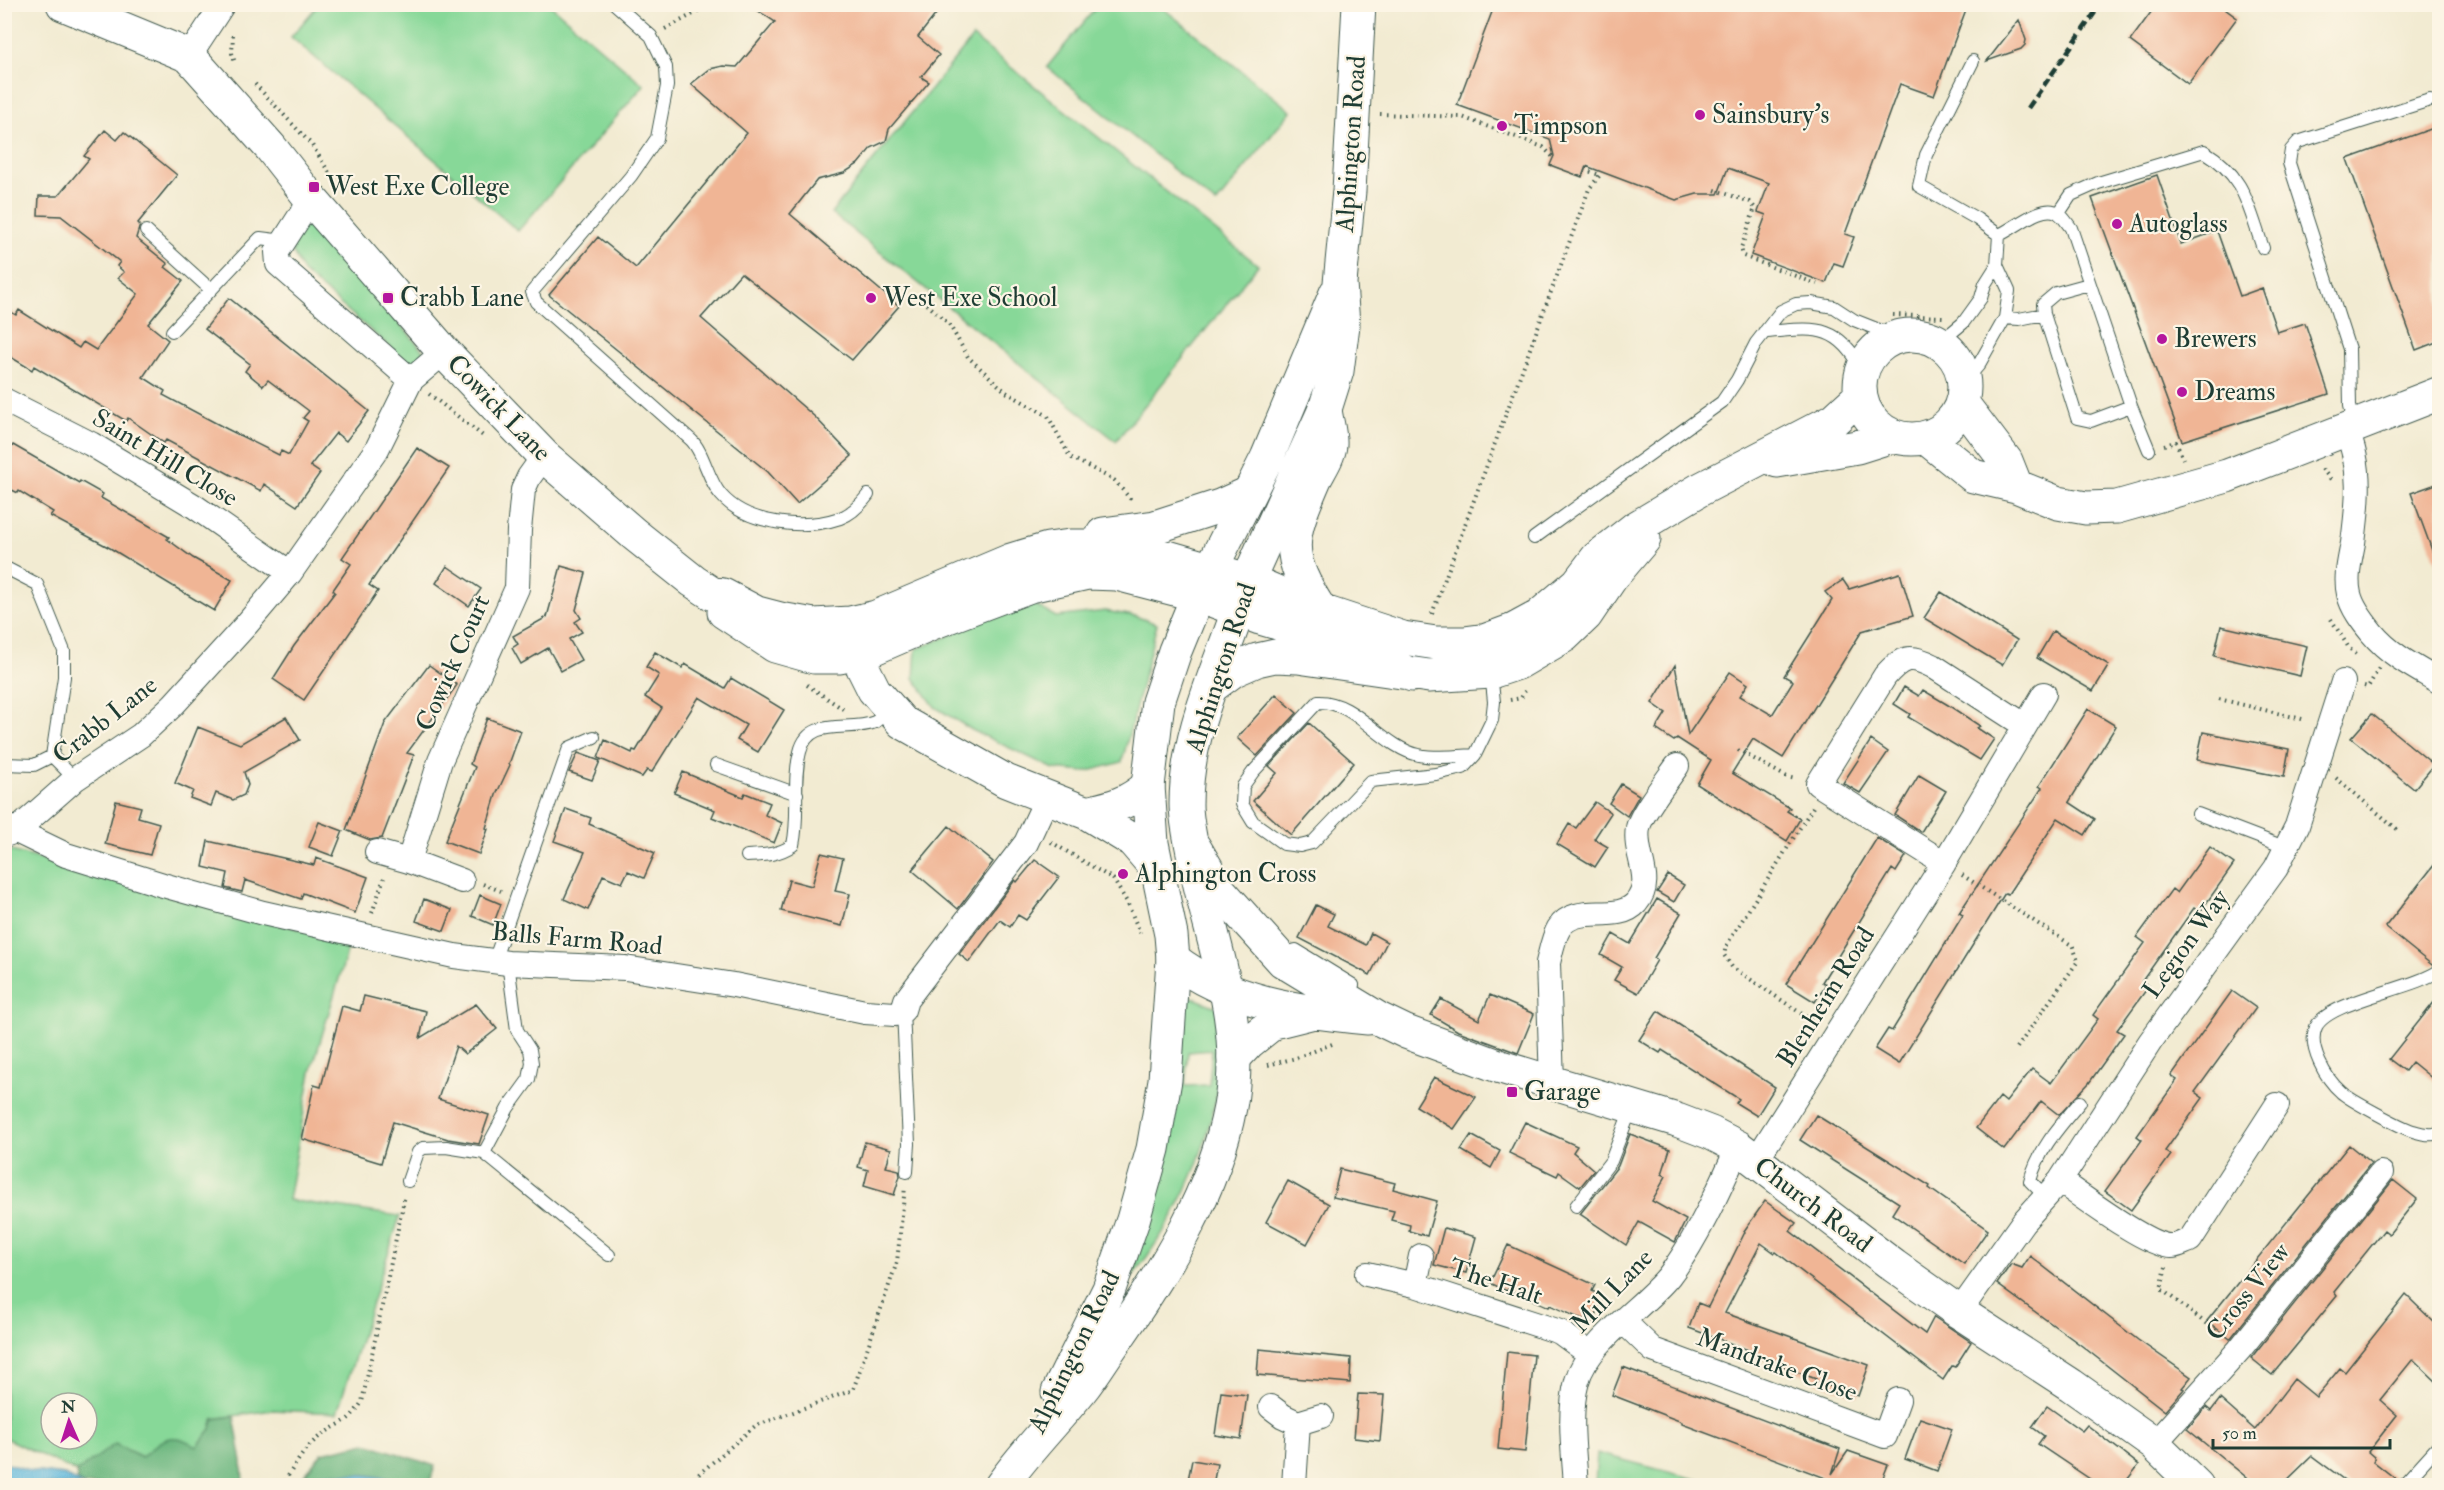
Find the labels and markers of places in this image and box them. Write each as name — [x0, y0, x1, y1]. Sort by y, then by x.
place label: Sainsbury's — [1712, 99, 1829, 131]
marker: Sainsbury's — [1693, 108, 1707, 122]
place label: Timpson — [1514, 110, 1608, 143]
marker: Timpson — [1495, 119, 1509, 133]
place label: West Exe College — [325, 171, 510, 203]
marker: West Exe College — [307, 180, 321, 194]
place label: Autoglass — [2128, 208, 2228, 240]
marker: Autoglass — [2110, 217, 2124, 231]
place label: Crabb Lane — [400, 282, 524, 314]
place label: West Exe School — [882, 282, 1058, 314]
marker: Crabb Lane — [381, 291, 395, 305]
marker: West Exe School — [864, 291, 878, 305]
place label: Brewers — [2174, 323, 2257, 355]
marker: Brewers — [2155, 332, 2169, 346]
place label: Dreams — [2194, 376, 2276, 408]
marker: Dreams — [2175, 385, 2189, 399]
place label: Alphington Cross — [1134, 858, 1316, 891]
marker: Alphington Cross — [1116, 867, 1130, 881]
place label: Garage — [1524, 1076, 1601, 1108]
marker: Garage — [1505, 1085, 1519, 1099]

